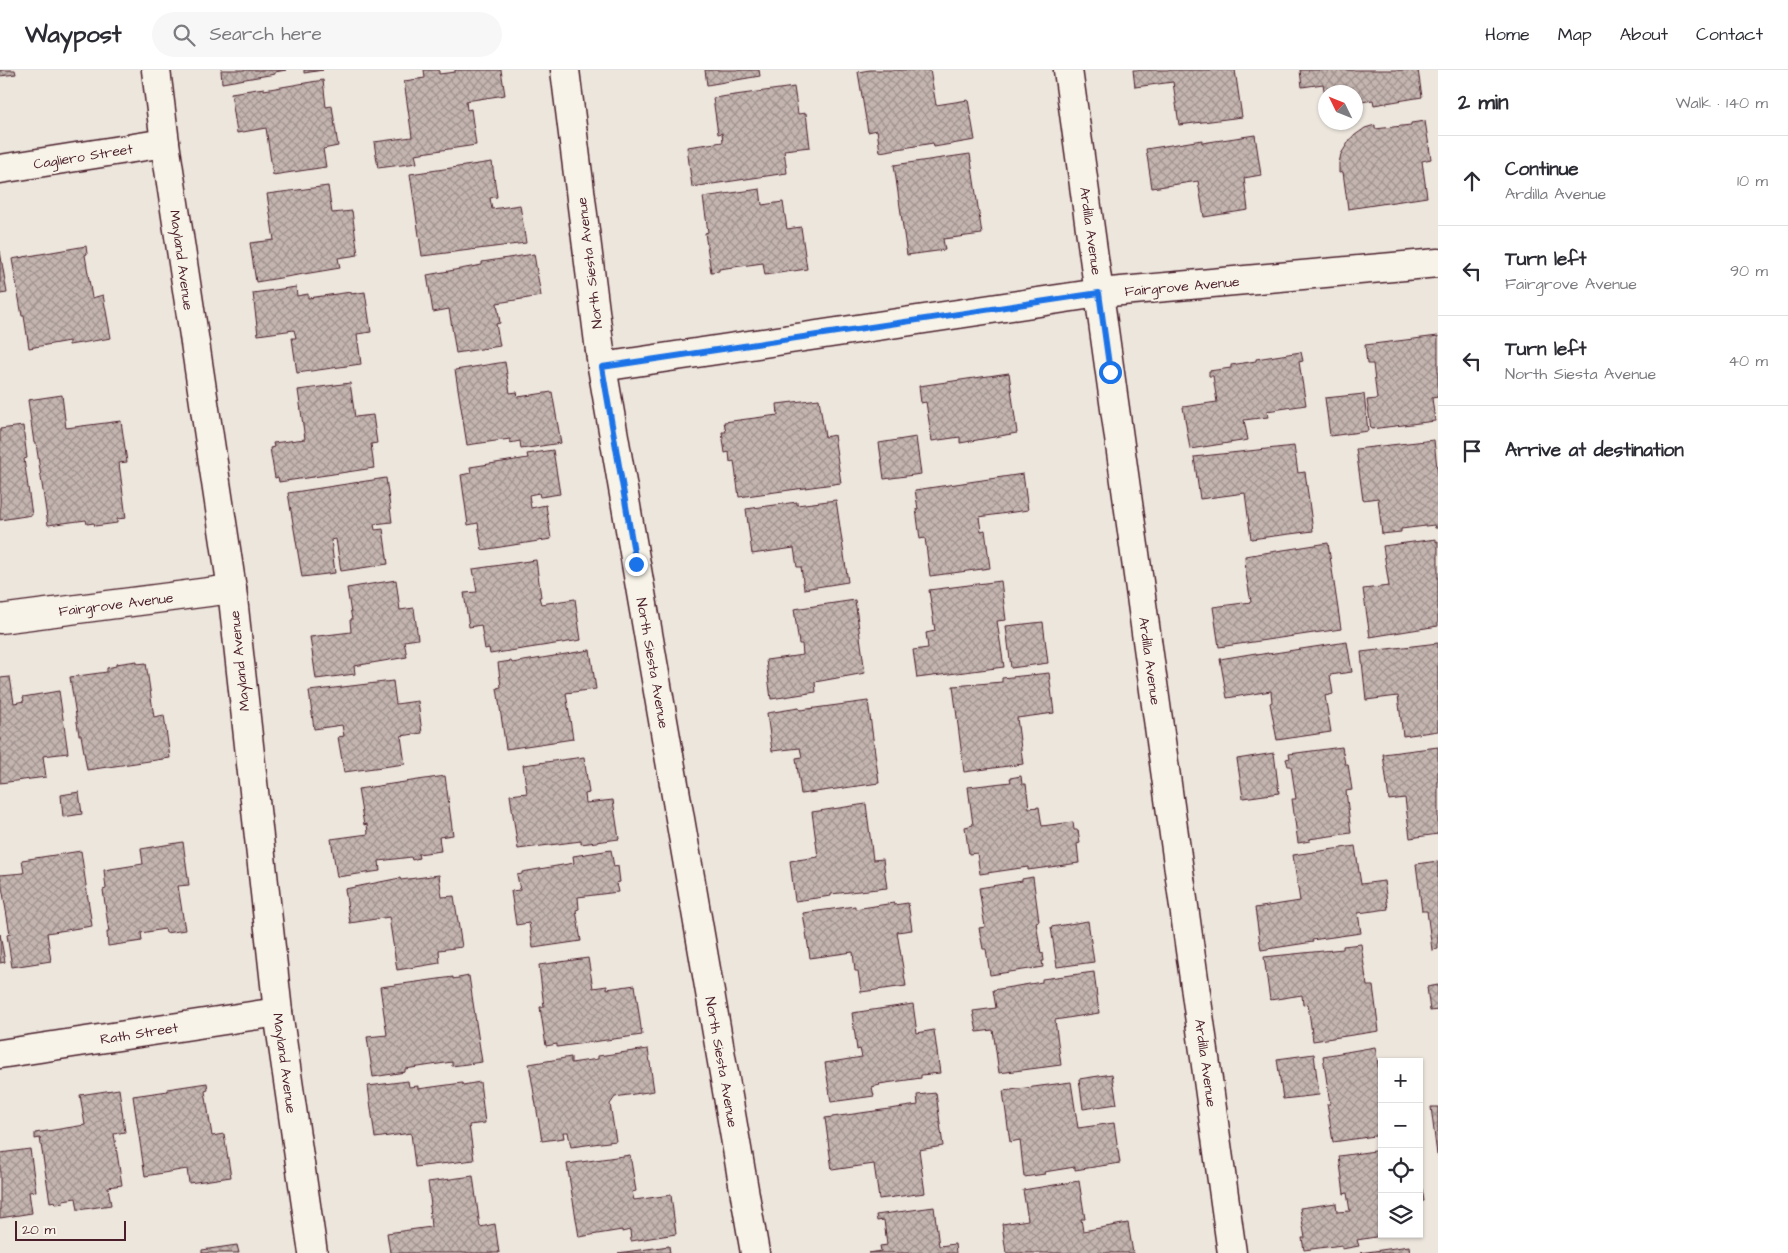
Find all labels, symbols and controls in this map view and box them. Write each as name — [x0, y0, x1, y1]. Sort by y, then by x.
search box — [152, 12, 502, 57]
text: Waypost — [25, 18, 122, 52]
icon: search — [170, 21, 198, 49]
text: Search here — [210, 21, 322, 48]
text: Home — [1485, 22, 1530, 47]
text: Map — [1558, 22, 1592, 47]
text: About — [1620, 22, 1668, 47]
text: Contact — [1696, 22, 1763, 47]
north arrow — [1318, 85, 1363, 130]
text: 2 min — [1458, 88, 1508, 117]
text: Walk · 140 m — [1676, 92, 1768, 114]
street label: Cagliero Street — [32, 139, 135, 175]
text: Continue — [1505, 156, 1579, 183]
icon: ahead — [1458, 167, 1486, 195]
text: 10 m — [1737, 170, 1768, 192]
text: Ardilla Avenue — [1505, 183, 1606, 205]
street label: Ardilla Avenue — [1074, 186, 1106, 277]
street label: North Siesta Avenue — [572, 196, 608, 330]
street label: Mayland Avenue — [164, 209, 198, 312]
text: Turn left — [1505, 246, 1586, 273]
icon: left — [1458, 257, 1486, 285]
text: 90 m — [1730, 260, 1768, 282]
street label: Fairgrove Avenue — [1124, 272, 1241, 302]
text: Fairgrove Avenue — [1505, 273, 1637, 295]
text: Turn left — [1505, 336, 1586, 363]
icon: left — [1458, 347, 1486, 375]
text: 40 m — [1728, 350, 1768, 372]
route start — [1099, 361, 1122, 384]
text: North Siesta Avenue — [1505, 363, 1656, 385]
icon: arrive — [1458, 437, 1486, 465]
text: Arrive at destination — [1505, 437, 1684, 464]
route end — [625, 553, 648, 576]
street label: Fairgrove Avenue — [58, 588, 175, 622]
street label: North Siesta Avenue — [631, 596, 673, 730]
street label: Mayland Avenue — [225, 609, 255, 712]
street label: Ardilla Avenue — [1133, 616, 1165, 707]
street label: North Siesta Avenue — [700, 995, 742, 1129]
street label: Mayland Avenue — [267, 1012, 301, 1115]
street label: Rath Street — [99, 1018, 180, 1050]
street label: Ardilla Avenue — [1189, 1018, 1221, 1109]
map controls — [1378, 1058, 1423, 1238]
button: + — [1378, 1058, 1423, 1103]
button: − — [1378, 1103, 1423, 1148]
button: locate — [1378, 1148, 1423, 1193]
button: layers — [1378, 1193, 1423, 1238]
scale bar — [15, 1218, 126, 1241]
text: 20 m — [22, 1220, 55, 1240]

